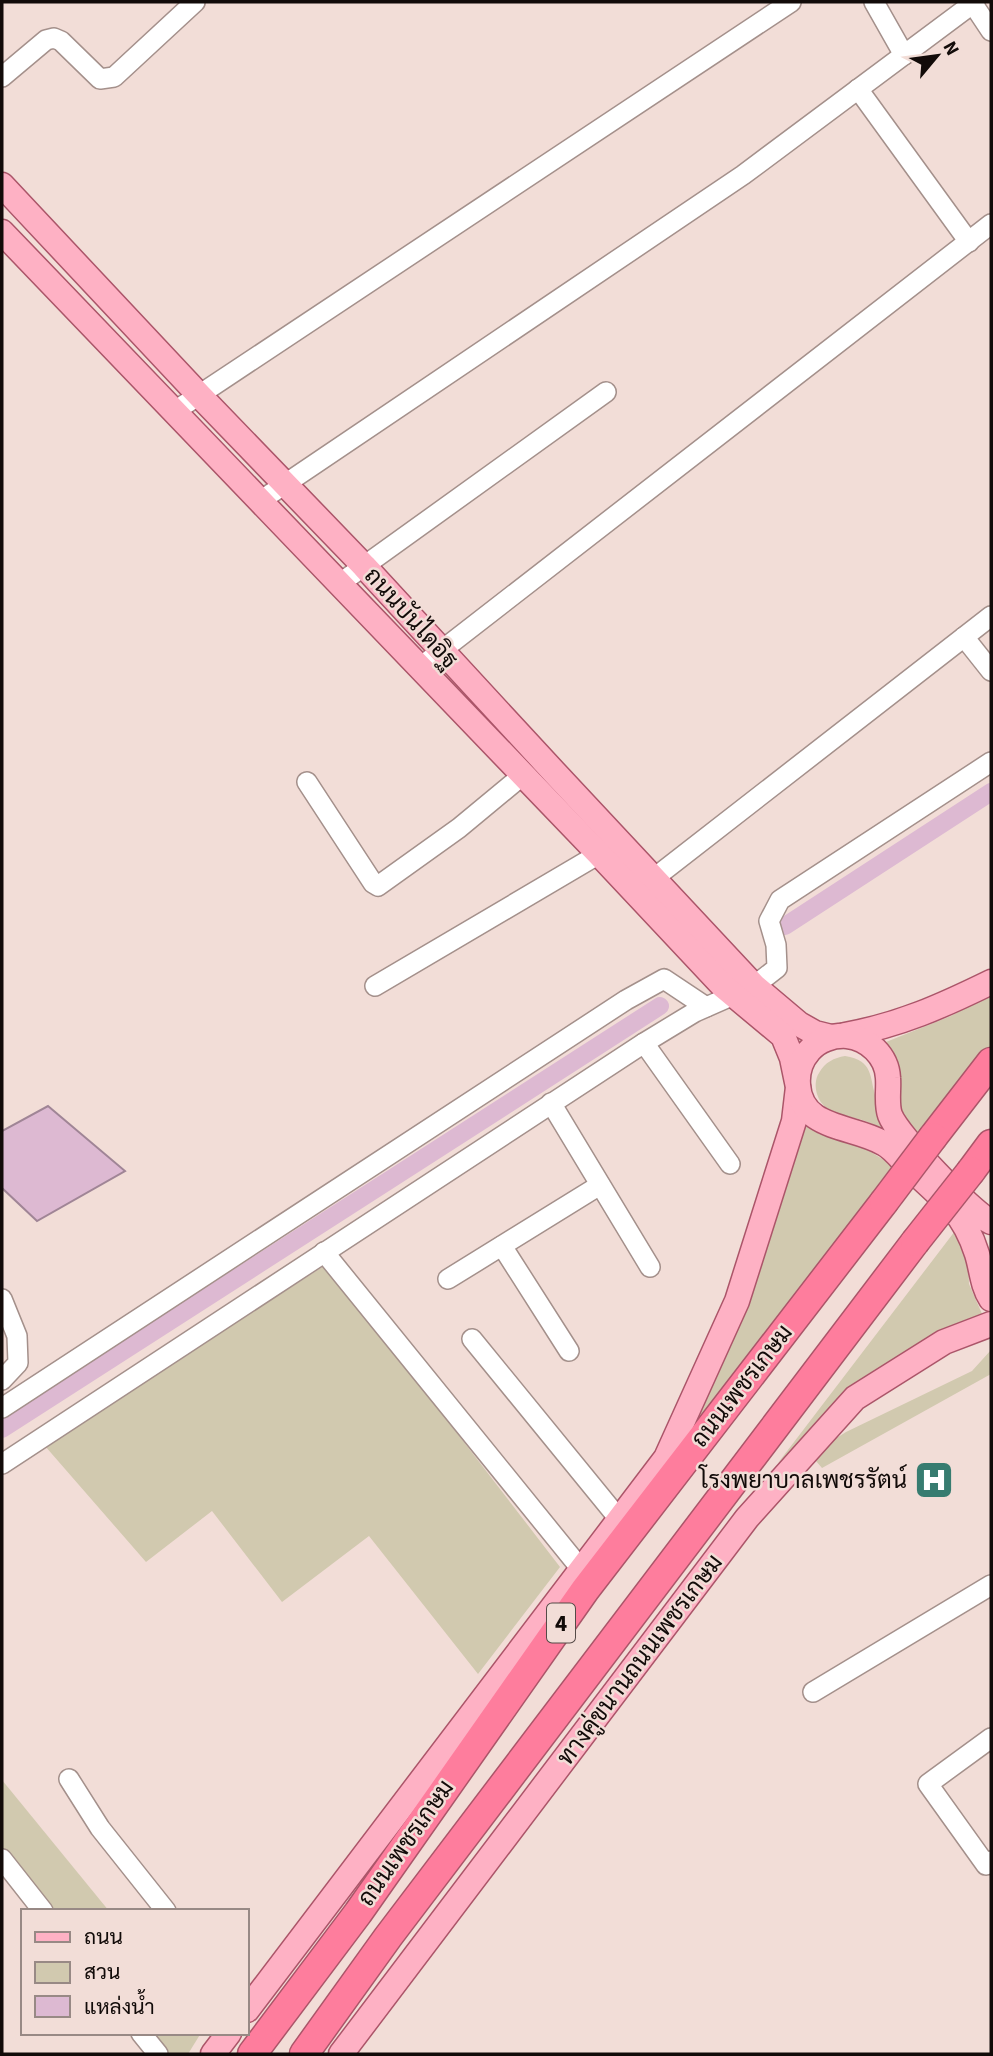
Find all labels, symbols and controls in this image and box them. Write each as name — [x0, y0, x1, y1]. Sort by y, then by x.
north arrow — [902, 21, 972, 91]
text: N — [936, 36, 965, 61]
street label: ถนนบันไดอิฐ — [356, 560, 466, 676]
street label: ถนนเพชรเกษม — [683, 1317, 801, 1455]
hospital icon: โรงพยาบาลเพชรรัตน์ — [913, 1459, 955, 1501]
place label: โรงพยาบาลเพชรรัตน์ — [697, 1463, 907, 1498]
street label: ทางคู่ขนานถนนเพชรเกษม — [549, 1547, 731, 1773]
road number: 4 — [547, 1604, 575, 1642]
street label: ถนนเพชรเกษม — [349, 1772, 463, 1914]
legend — [21, 1909, 248, 2035]
text: ถนน — [84, 1922, 123, 1952]
text: สวน — [84, 1957, 120, 1987]
text: แหล่งน้ำ — [84, 1989, 155, 2022]

